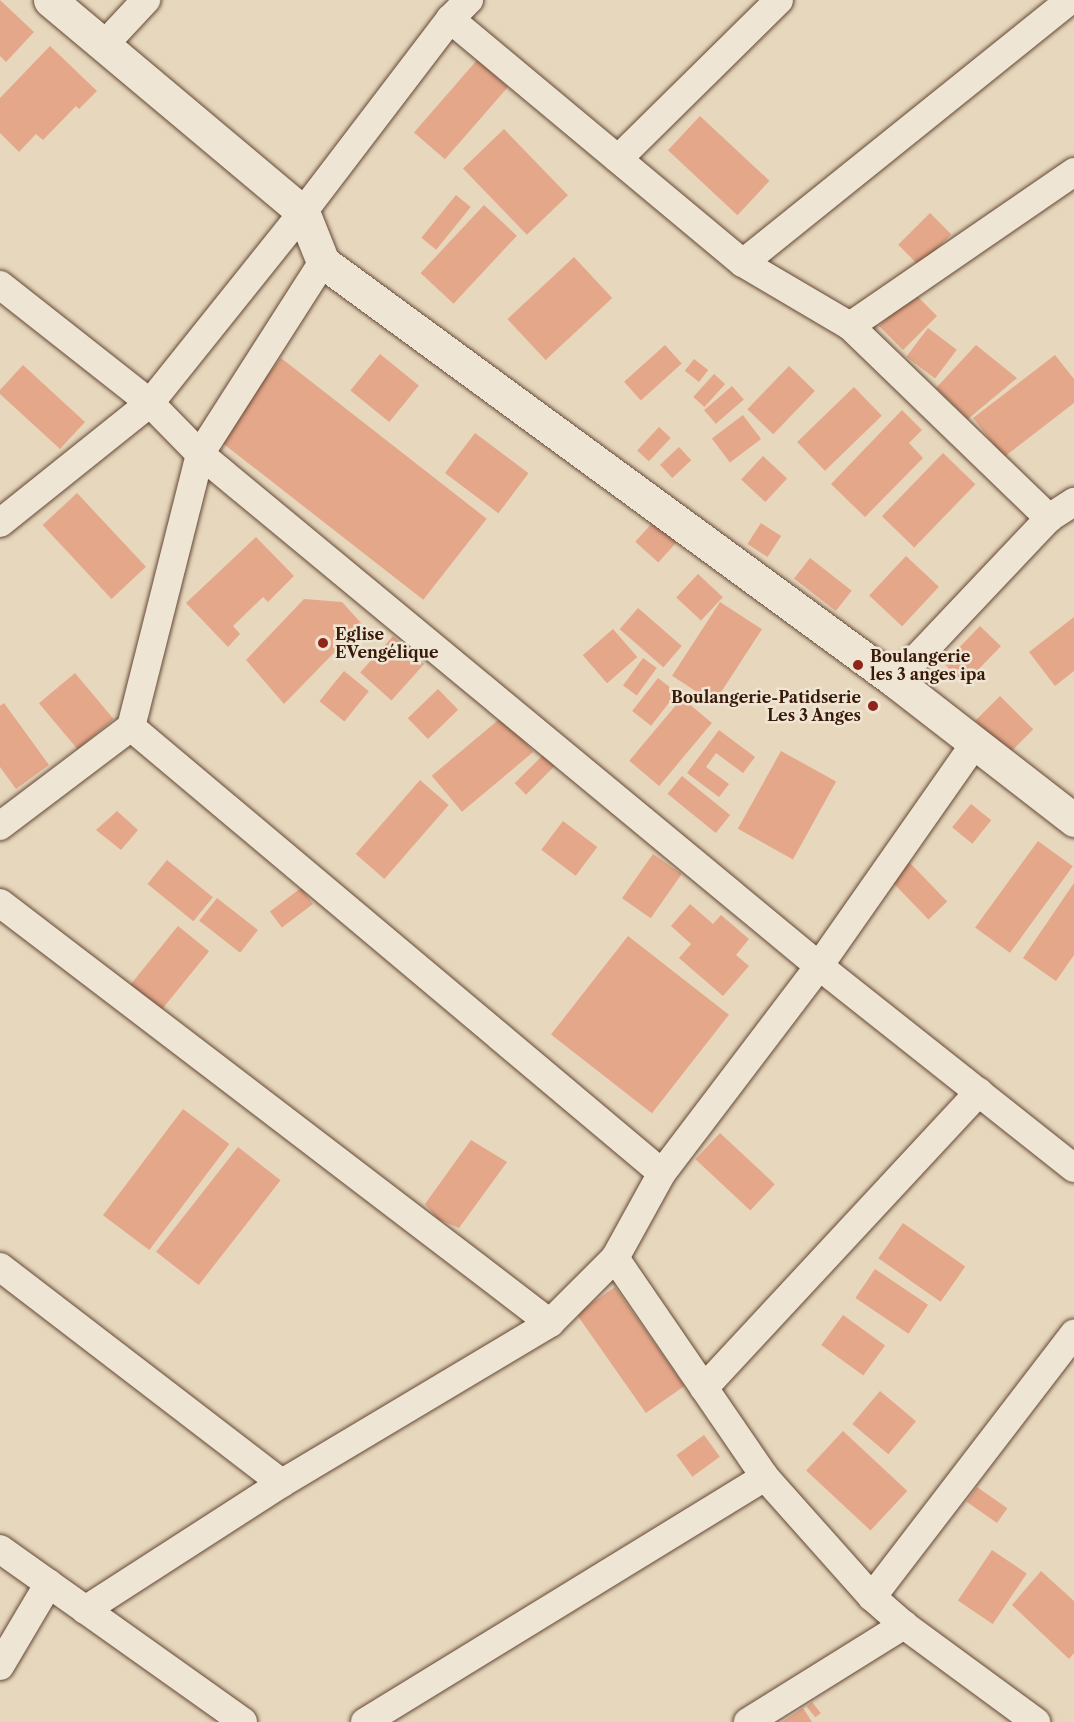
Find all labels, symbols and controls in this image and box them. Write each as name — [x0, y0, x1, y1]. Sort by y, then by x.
place label: Eglise EVengélique — [335, 624, 439, 662]
marker: Eglise EVengélique — [316, 636, 330, 650]
place label: Boulangerie les 3 anges ipa — [870, 646, 986, 684]
marker: Boulangerie les 3 anges ipa — [851, 658, 865, 672]
place label: Boulangerie-Patidserie Les 3 Anges — [671, 687, 861, 725]
marker: Boulangerie-Patidserie Les 3 Anges — [866, 699, 880, 713]

